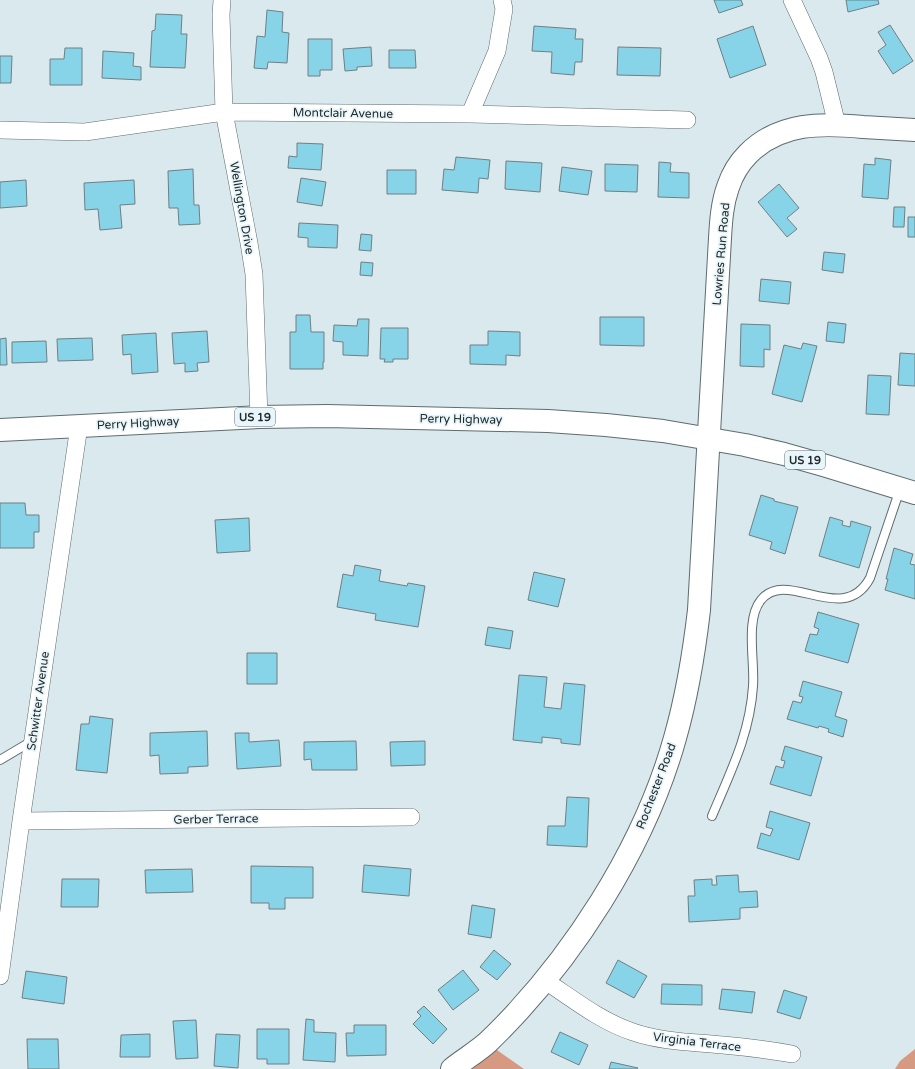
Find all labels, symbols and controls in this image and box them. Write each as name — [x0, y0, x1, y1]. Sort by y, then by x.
street label: Montclair Avenue — [293, 105, 393, 121]
street label: Wellington Drive — [227, 160, 257, 256]
street label: Lowries Run Road — [710, 202, 732, 306]
road number: US 19 — [235, 408, 275, 426]
street label: Perry Highway — [420, 411, 503, 427]
street label: Perry Highway — [96, 414, 180, 432]
road number: US 19 — [785, 451, 825, 469]
street label: Schwitter Avenue — [24, 650, 52, 752]
street label: Rochester Road — [633, 741, 679, 831]
street label: Gerber Terrace — [173, 811, 259, 827]
street label: Virginia Terrace — [652, 1030, 742, 1054]

